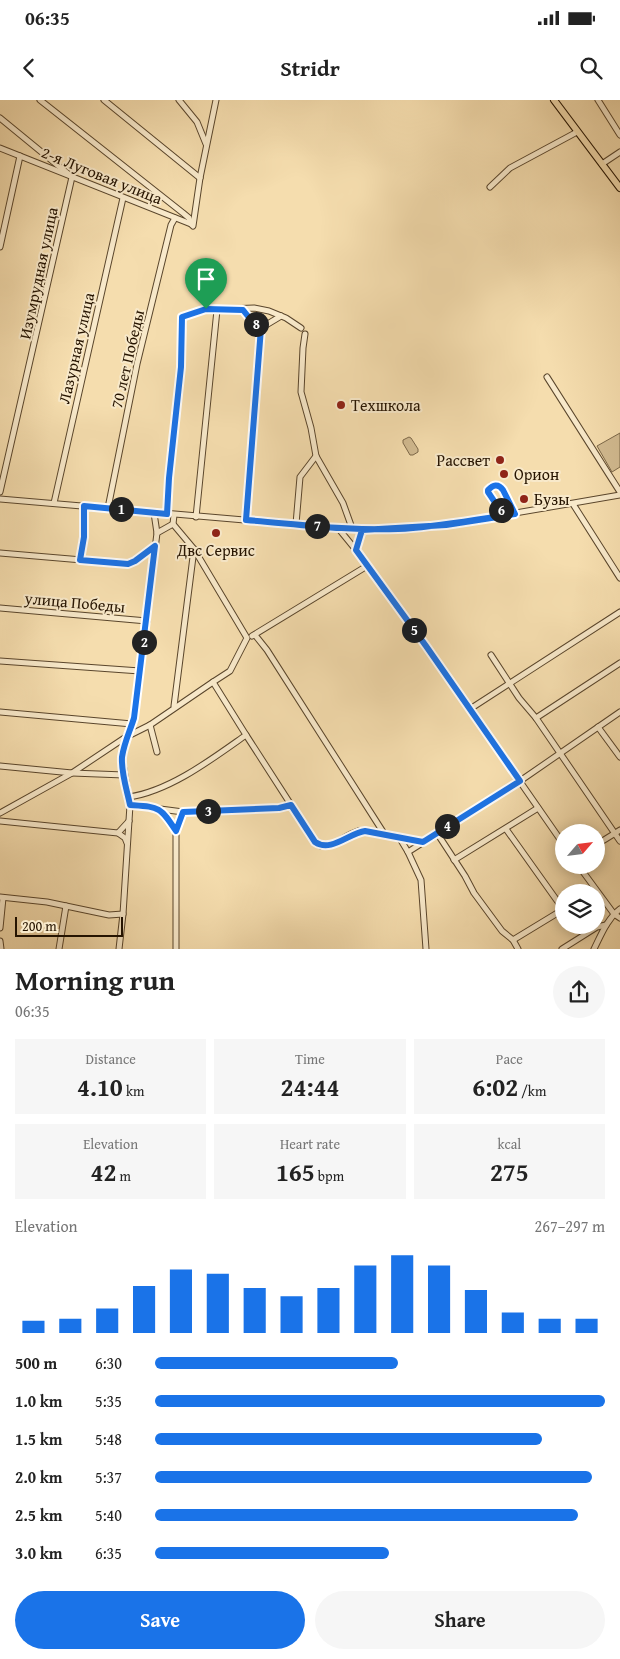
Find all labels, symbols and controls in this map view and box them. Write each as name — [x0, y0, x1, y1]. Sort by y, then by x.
text: 06:35 — [25, 4, 70, 32]
text: Stridr — [280, 52, 340, 84]
icon: back — [15, 54, 43, 82]
icon: search — [577, 54, 605, 82]
street label: 2-я Луговая улица — [38, 140, 166, 210]
street label: Изумрудная улица — [12, 204, 64, 341]
pin — [185, 258, 227, 309]
icon: arrive — [192, 265, 220, 293]
street label: Лазурная улица — [52, 290, 101, 406]
street label: 70 лет Победы — [104, 307, 150, 411]
pin: 8 — [244, 312, 268, 336]
text: 8 — [253, 314, 260, 334]
place label: Техшкола — [351, 393, 421, 417]
marker: Техшкола — [335, 399, 347, 411]
place label: Рассвет — [437, 448, 490, 472]
marker: Рассвет — [494, 454, 506, 466]
place label: Орион — [514, 462, 559, 486]
marker: Орион — [498, 468, 510, 480]
place label: Бузы — [534, 487, 569, 511]
marker: Бузы — [518, 493, 530, 505]
pin: 1 — [108, 496, 134, 522]
pin: 6 — [488, 498, 514, 522]
text: 1 — [118, 499, 125, 519]
text: 6 — [498, 500, 505, 520]
pin: 7 — [304, 514, 330, 538]
text: 7 — [314, 516, 321, 536]
marker: Двс Сервис — [210, 527, 222, 539]
place label: Двс Сервис — [176, 538, 255, 562]
street label: улица Победы — [23, 586, 126, 618]
pin: 5 — [402, 618, 426, 642]
text: 5 — [411, 620, 418, 640]
pin: 2 — [132, 630, 156, 654]
text: 2 — [141, 632, 148, 652]
pin: 3 — [196, 798, 220, 824]
text: 3 — [205, 801, 212, 821]
pin: 4 — [434, 814, 460, 838]
text: 4 — [444, 816, 451, 836]
north arrow — [555, 824, 605, 874]
map controls — [555, 824, 605, 934]
button: layers — [555, 884, 605, 934]
scale bar — [15, 914, 122, 937]
text: 200 m — [22, 916, 57, 936]
text: Morning run — [15, 959, 175, 1000]
button: share — [553, 966, 605, 1018]
text: 06:35 — [15, 999, 50, 1023]
text: Distance — [86, 1049, 136, 1069]
text: Time — [295, 1049, 325, 1069]
text: Pace — [496, 1049, 523, 1069]
text: 4.10 — [77, 1069, 123, 1105]
text: 24:44 — [281, 1069, 339, 1105]
text: 6:02 — [472, 1069, 518, 1105]
text: km — [123, 1081, 144, 1101]
text: /km — [518, 1081, 546, 1101]
text: Elevation — [83, 1134, 138, 1154]
text: Heart rate — [280, 1134, 340, 1154]
text: kcal — [497, 1134, 521, 1154]
text: 42 — [90, 1154, 116, 1190]
text: 165 — [276, 1154, 315, 1190]
text: 275 — [490, 1154, 529, 1190]
text: m — [116, 1166, 131, 1186]
text: bpm — [315, 1166, 344, 1186]
text: Elevation — [15, 1214, 78, 1238]
text: 267–297 m — [535, 1214, 605, 1238]
text: 500 m — [15, 1351, 57, 1375]
text: 6:30 — [95, 1351, 122, 1375]
text: 1.0 km — [15, 1389, 62, 1413]
text: 5:35 — [95, 1389, 122, 1413]
text: 1.5 km — [15, 1427, 62, 1451]
text: 5:48 — [95, 1427, 122, 1451]
text: 2.0 km — [15, 1465, 62, 1489]
text: 5:37 — [95, 1465, 122, 1489]
text: 2.5 km — [15, 1503, 62, 1527]
text: 5:40 — [95, 1503, 122, 1527]
text: 3.0 km — [15, 1541, 62, 1565]
text: 6:35 — [95, 1541, 122, 1565]
button: Save — [15, 1591, 305, 1649]
button: Share — [315, 1591, 605, 1649]

